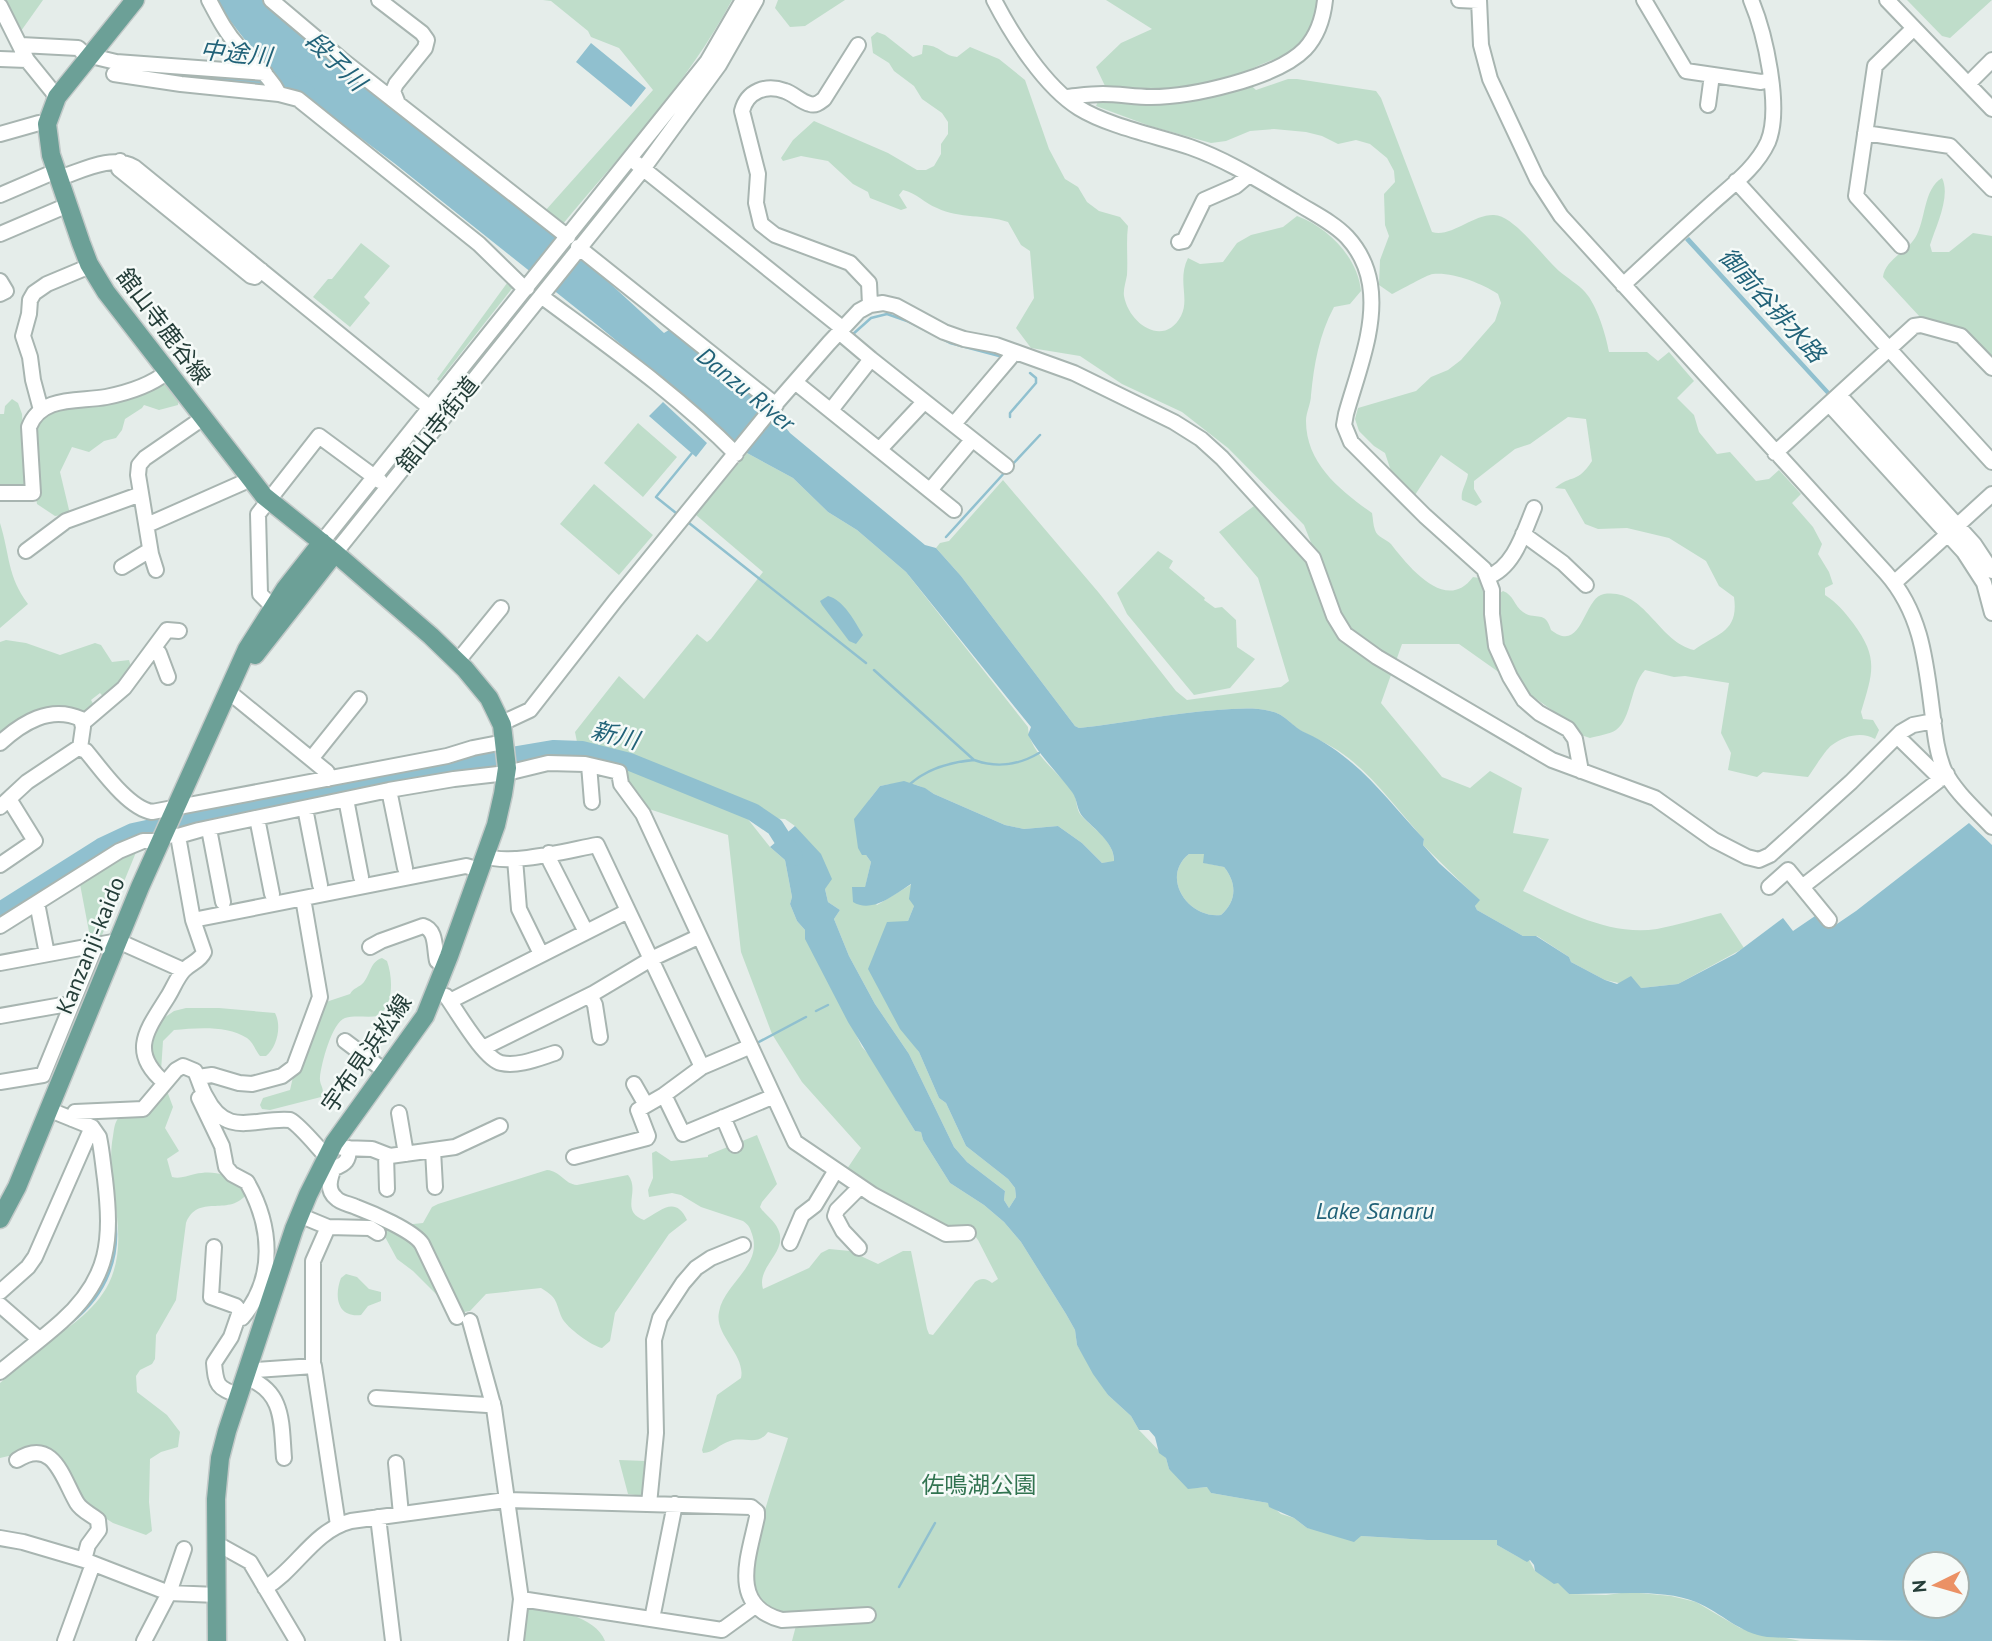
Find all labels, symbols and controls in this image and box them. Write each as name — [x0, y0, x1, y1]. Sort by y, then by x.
water label: 段子川 — [299, 25, 375, 99]
water label: 中途川 — [199, 34, 276, 72]
water label: 御前谷排水路 — [1712, 241, 1833, 370]
street label: 舘山寺鹿谷線 — [111, 262, 217, 390]
water label: Danzu River — [691, 340, 803, 439]
street label: 舘山寺街道 — [390, 370, 484, 478]
water label: 新川 — [588, 714, 645, 757]
street label: Kanzanji-kaido — [49, 872, 131, 1018]
street label: 宇布見浜松線 — [315, 988, 417, 1118]
water label: Lake Sanaru — [1316, 1195, 1434, 1226]
park label: 佐鳴湖公園 — [922, 1470, 1037, 1499]
north arrow — [1901, 1550, 1971, 1620]
text: N — [1907, 1579, 1932, 1594]

